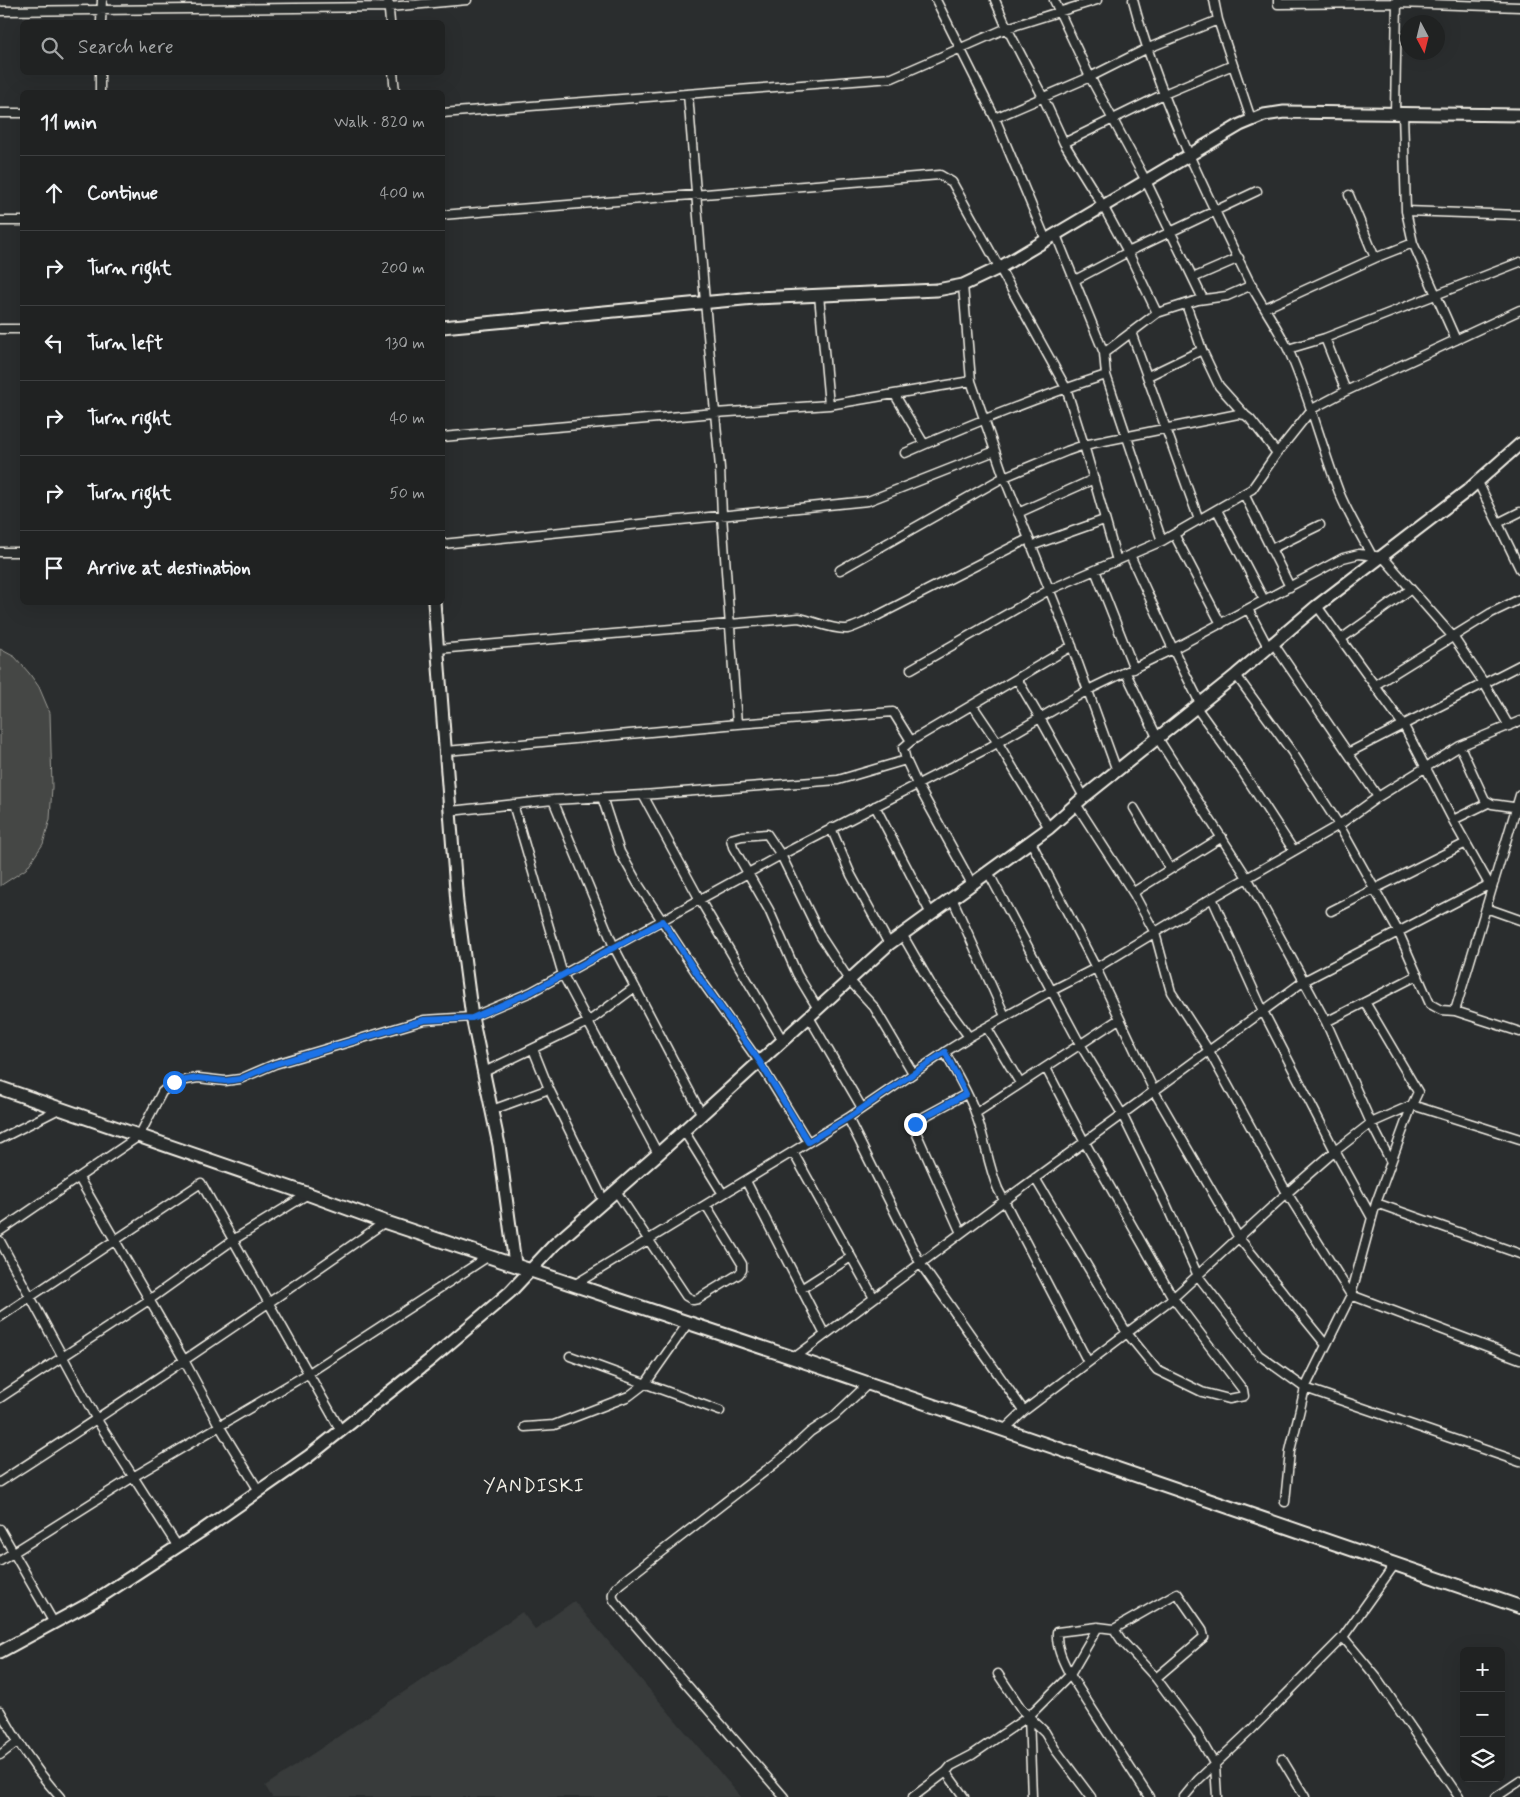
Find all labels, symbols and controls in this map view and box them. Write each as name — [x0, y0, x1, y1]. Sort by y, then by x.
north arrow — [1400, 15, 1445, 60]
search box — [20, 20, 445, 75]
icon: search — [38, 34, 66, 62]
text: Search here — [78, 35, 174, 60]
text: 11 min — [40, 109, 97, 137]
text: Walk · 820 m — [334, 112, 425, 133]
icon: ahead — [40, 179, 68, 207]
text: Continue — [87, 181, 158, 206]
text: 400 m — [380, 183, 425, 204]
icon: right — [40, 254, 68, 282]
text: Turn right — [87, 256, 171, 281]
text: 200 m — [381, 258, 425, 279]
icon: left — [40, 329, 68, 357]
text: Turn left — [87, 331, 163, 356]
text: 130 m — [384, 333, 425, 354]
icon: right — [40, 404, 68, 432]
text: Turn right — [87, 406, 171, 431]
text: 40 m — [389, 408, 425, 429]
icon: right — [40, 479, 68, 507]
text: Turn right — [87, 481, 171, 506]
text: 50 m — [389, 483, 425, 504]
icon: arrive — [40, 554, 68, 582]
text: Arrive at destination — [87, 556, 251, 581]
route start — [163, 1071, 186, 1094]
route end — [904, 1113, 927, 1136]
district label: YANDISKI — [483, 1474, 585, 1499]
map controls — [1460, 1647, 1505, 1782]
button: + — [1460, 1647, 1505, 1692]
button: − — [1460, 1692, 1505, 1737]
button: layers — [1460, 1737, 1505, 1782]

